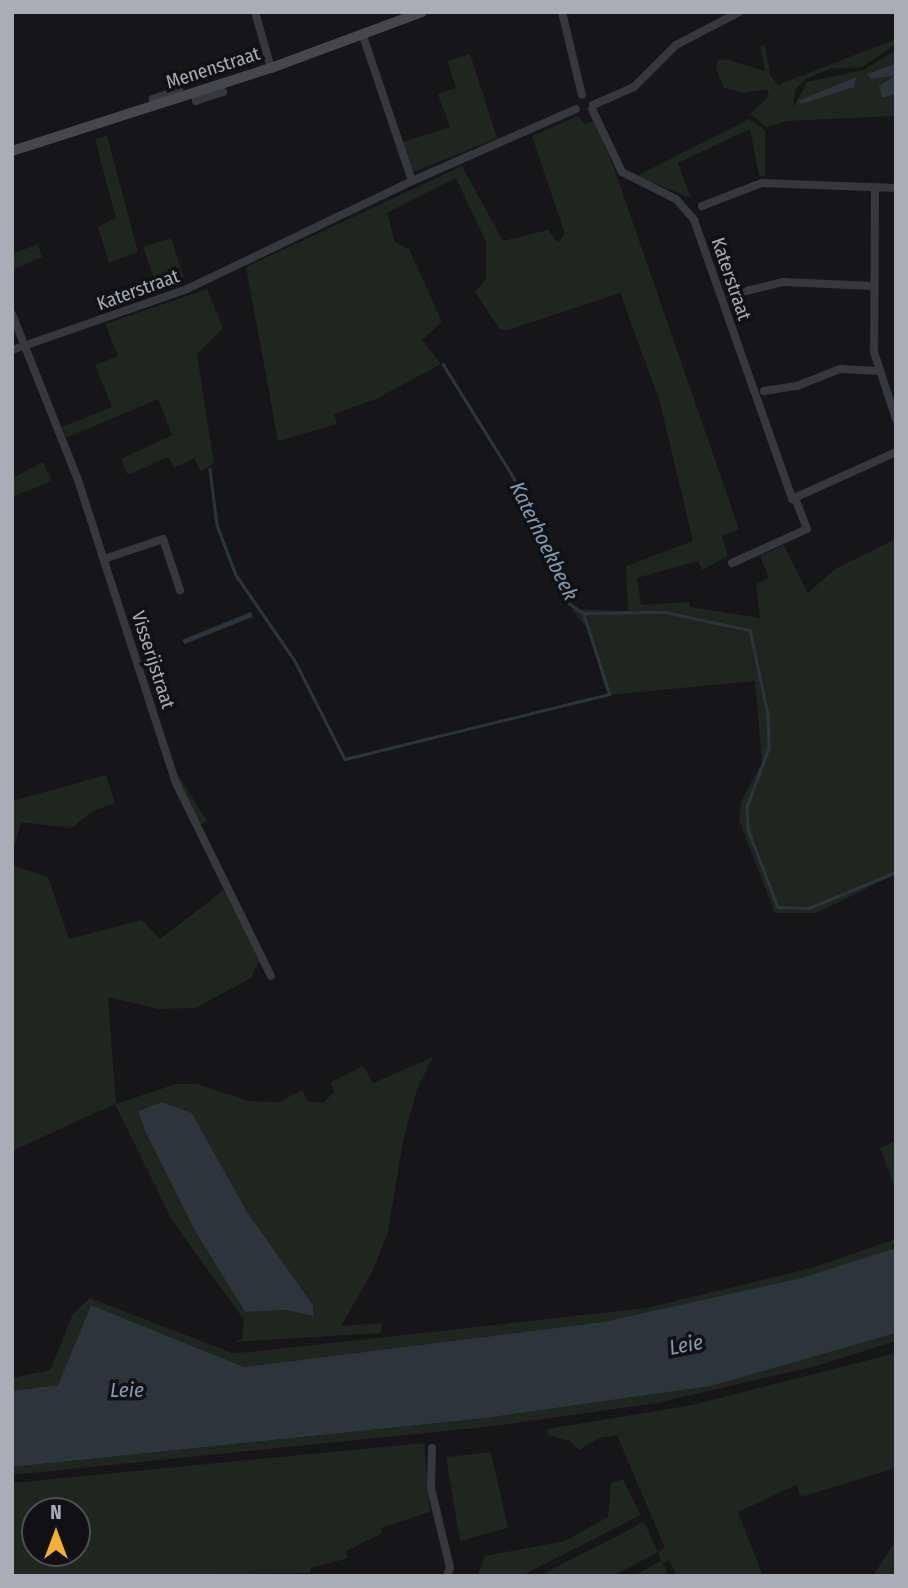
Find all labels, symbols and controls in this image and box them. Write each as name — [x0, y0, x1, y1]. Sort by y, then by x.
street label: Menenstraat — [163, 42, 263, 94]
street label: Katerstraat — [706, 235, 756, 323]
street label: Katerstraat — [94, 265, 182, 315]
water label: Katerhoekbeek — [504, 478, 584, 604]
street label: Visserijstraat — [127, 608, 179, 712]
water label: Leie — [667, 1329, 705, 1361]
water label: Leie — [110, 1377, 144, 1403]
north arrow — [21, 1497, 91, 1567]
text: N — [50, 1501, 62, 1524]

